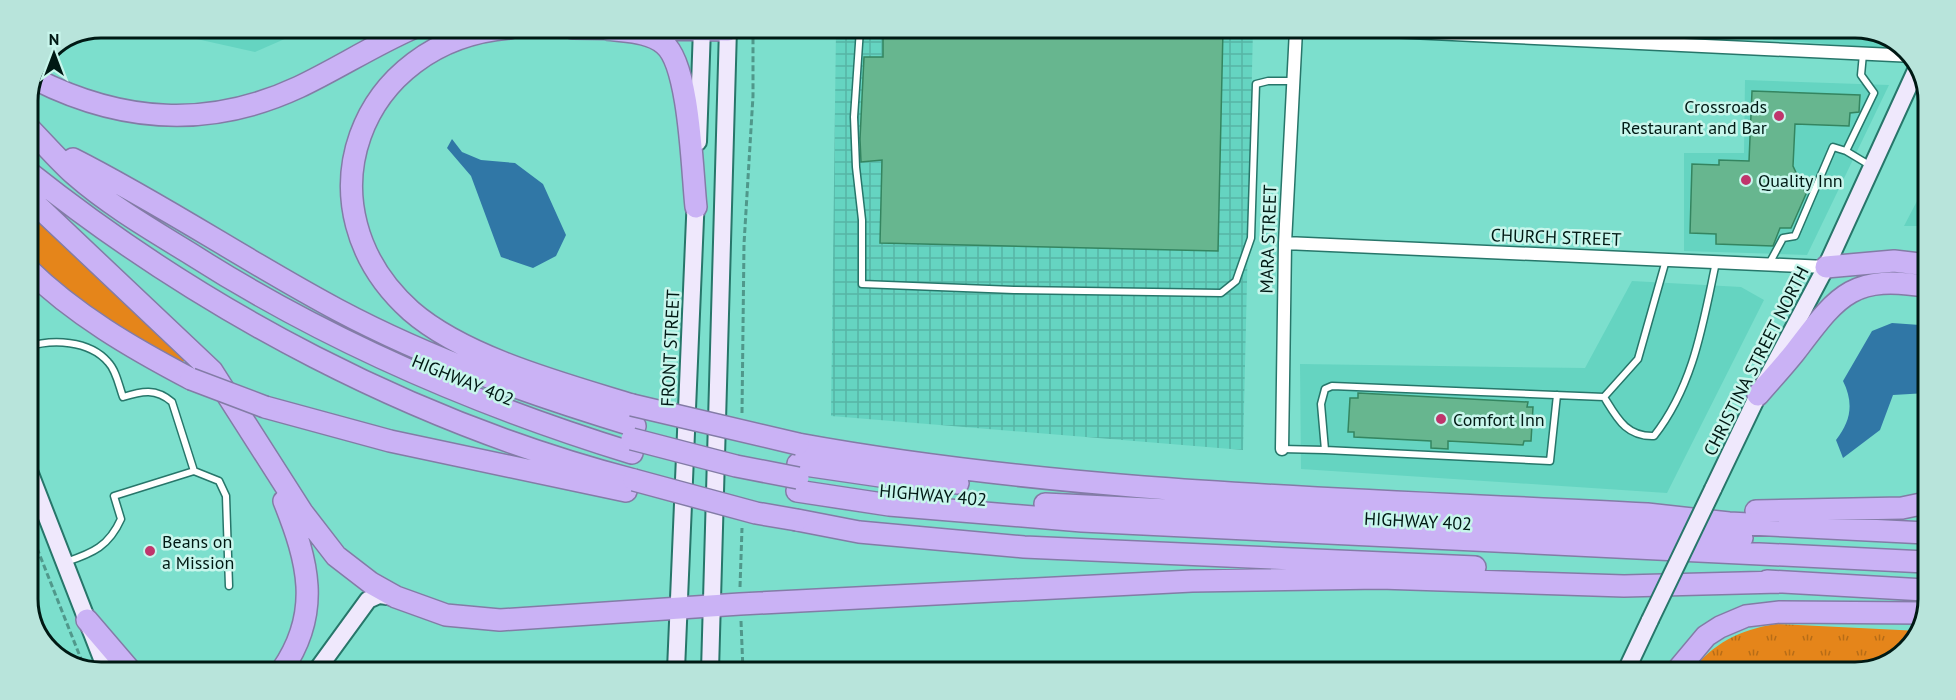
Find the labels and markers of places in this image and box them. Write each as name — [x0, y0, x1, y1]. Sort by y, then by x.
place label: Crossroads Restaurant and Bar — [1621, 95, 1767, 139]
marker: Crossroads Restaurant and Bar — [1772, 109, 1786, 123]
place label: Quality Inn — [1758, 169, 1843, 192]
marker: Quality Inn — [1739, 173, 1753, 187]
place label: Comfort Inn — [1453, 408, 1545, 431]
marker: Comfort Inn — [1434, 412, 1448, 426]
place label: Beans on a Mission — [162, 530, 234, 574]
marker: Beans on a Mission — [143, 544, 157, 558]

